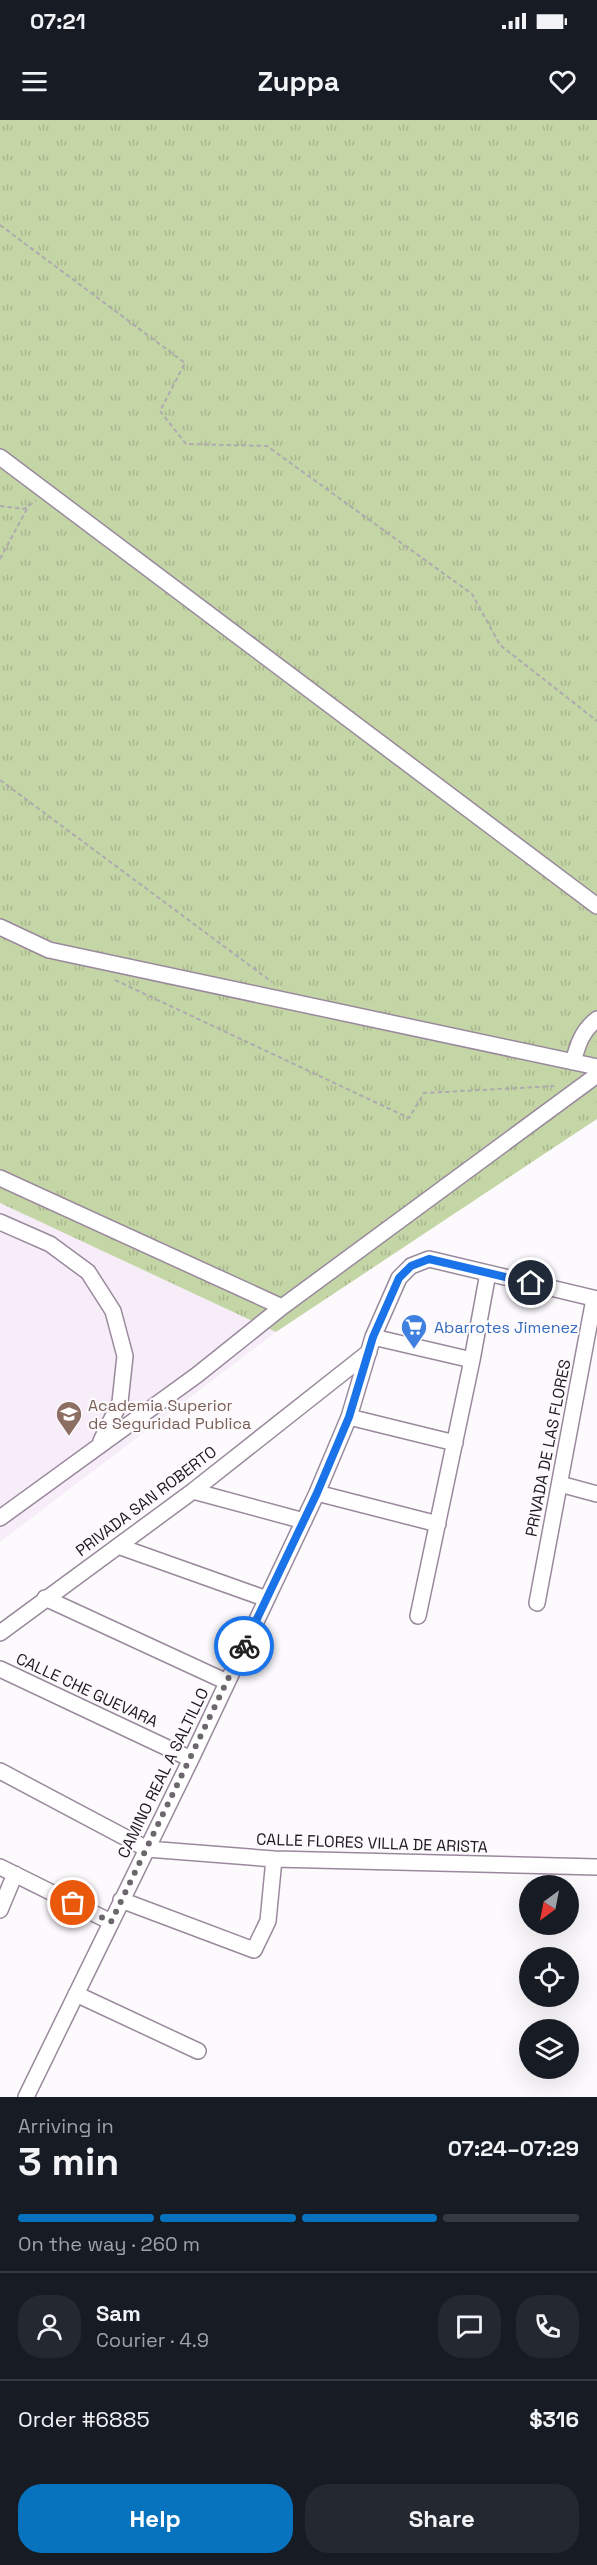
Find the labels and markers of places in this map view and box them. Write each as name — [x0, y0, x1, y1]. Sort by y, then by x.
pin — [505, 1257, 556, 1308]
supermarket icon: Abarrotes Jimenez — [399, 1312, 429, 1350]
place label: Abarrotes Jimenez — [434, 1317, 578, 1338]
place label: Academia Superior de Seguridad Publica — [88, 1395, 251, 1434]
school or university icon: Academia Superior de Seguridad Publica — [54, 1399, 84, 1437]
pin — [47, 1877, 98, 1928]

